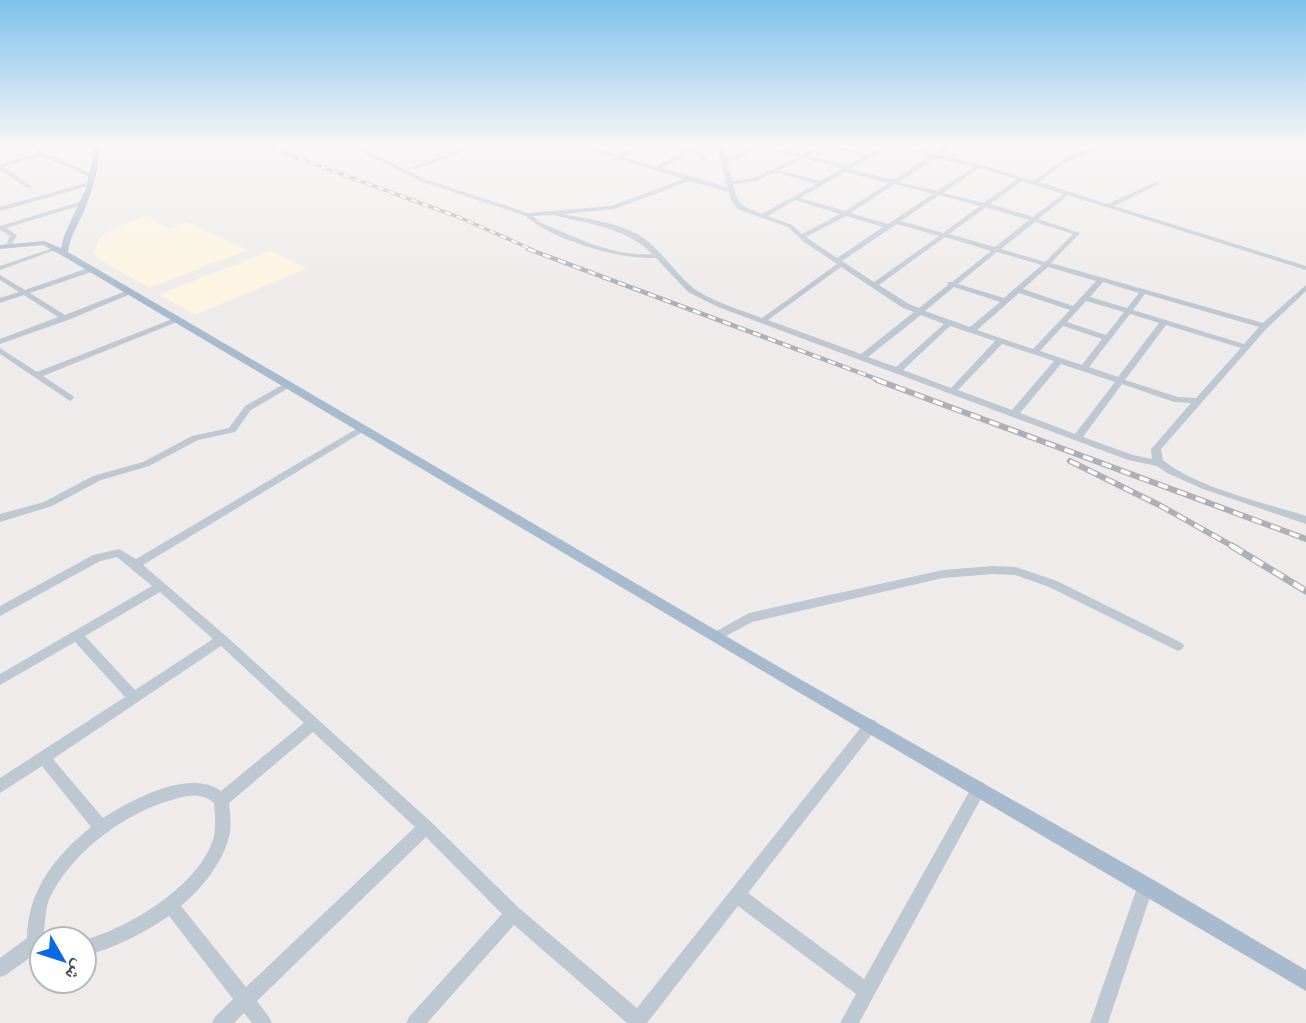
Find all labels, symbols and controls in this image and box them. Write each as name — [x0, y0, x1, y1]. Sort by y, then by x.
north arrow — [28, 925, 98, 995]
text: ش — [61, 955, 91, 985]

